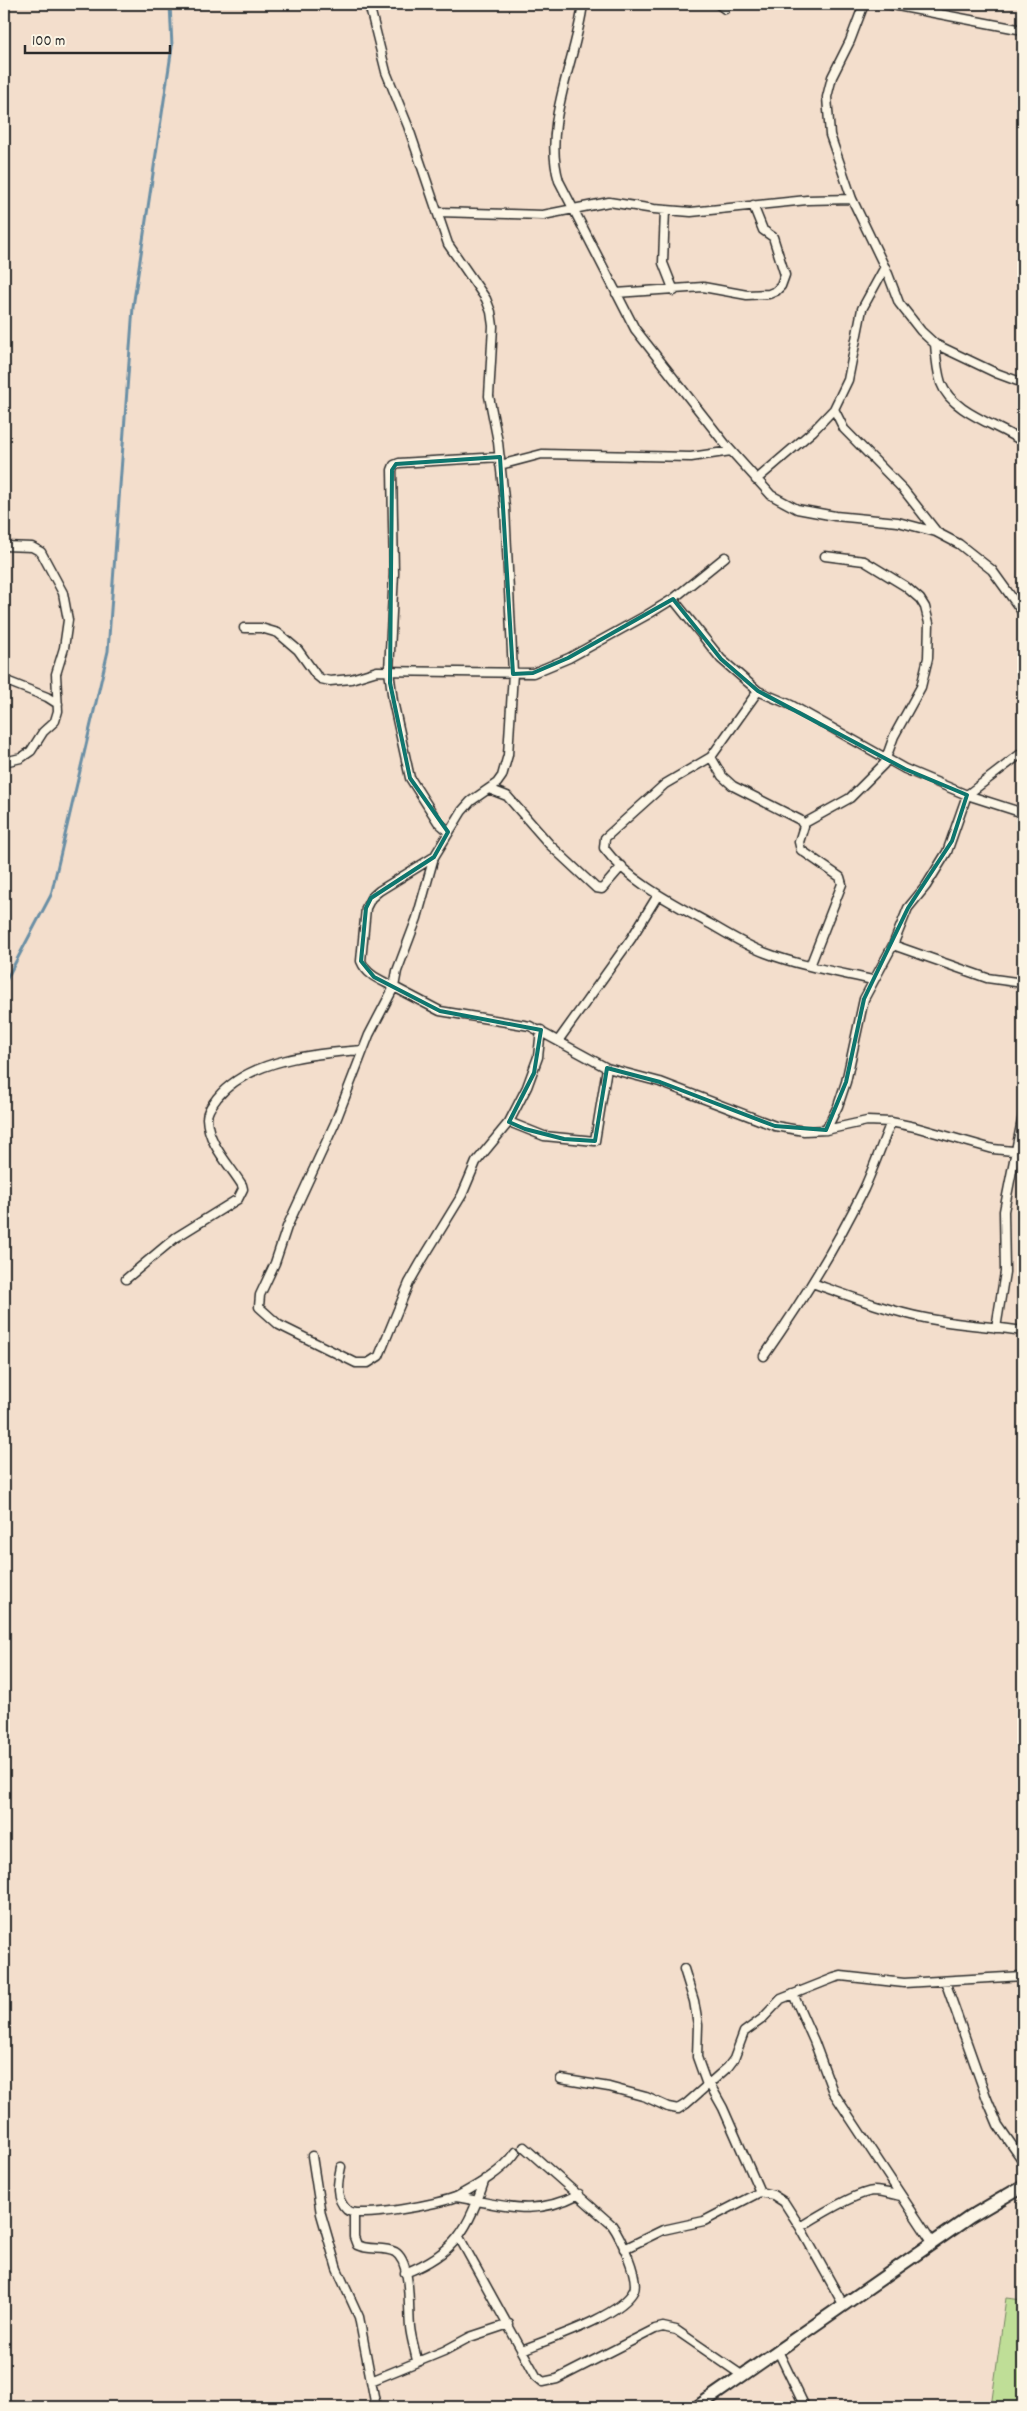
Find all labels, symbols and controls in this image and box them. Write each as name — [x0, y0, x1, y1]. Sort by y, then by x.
scale bar — [25, 22, 170, 54]
text: 100 m — [32, 31, 65, 53]

